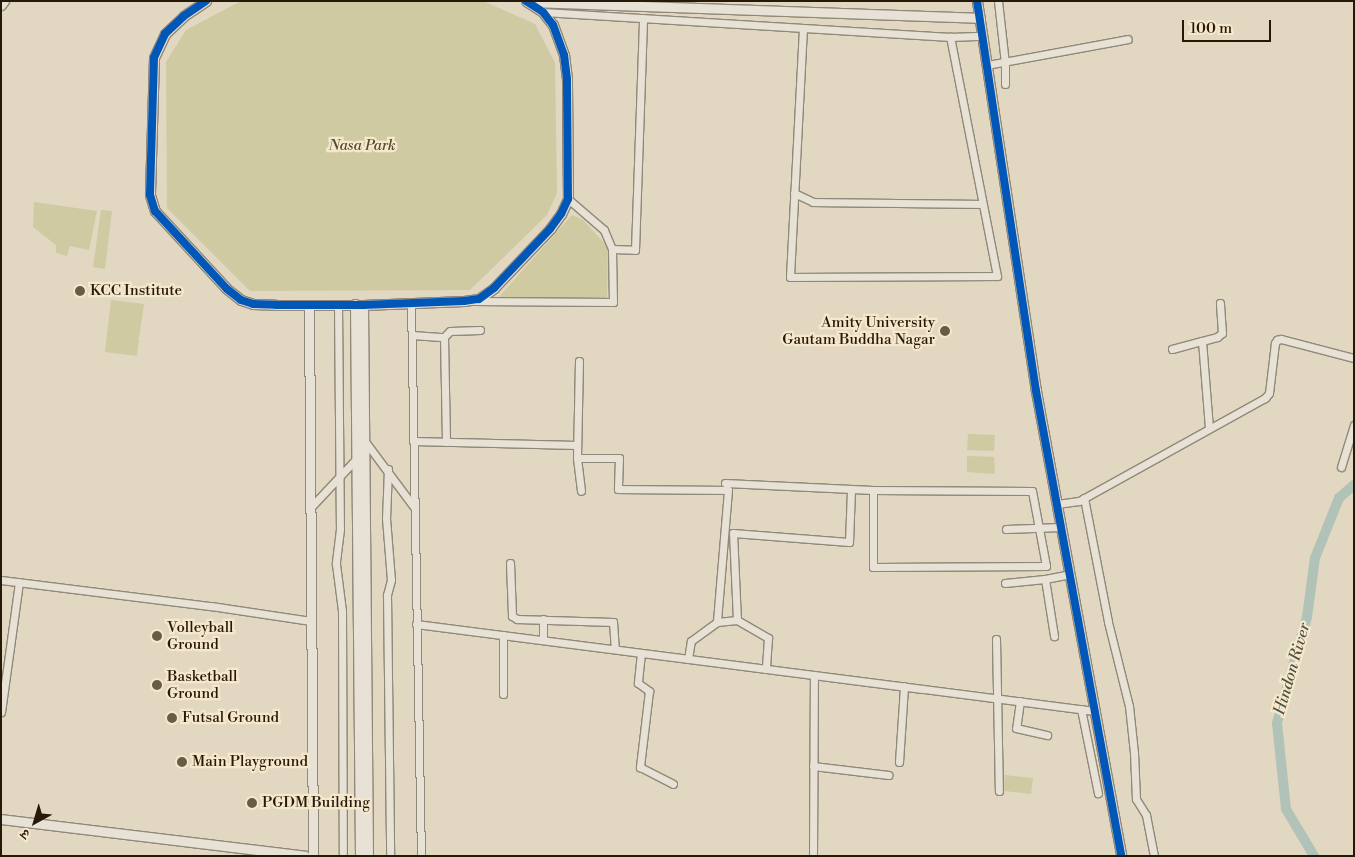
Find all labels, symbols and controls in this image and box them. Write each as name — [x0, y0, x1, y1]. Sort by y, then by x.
scale bar — [1185, 10, 1274, 42]
text: 100 m — [1190, 19, 1232, 38]
park label: Nasa Park — [328, 137, 396, 155]
place label: KCC Institute — [90, 282, 182, 300]
marker: KCC Institute — [74, 285, 86, 297]
place label: Amity University Gautam Buddha Nagar — [782, 313, 935, 348]
marker: Amity University Gautam Buddha Nagar — [939, 325, 951, 337]
place label: Volleyball Ground — [167, 618, 234, 653]
water label: Hindon River — [1270, 621, 1314, 717]
marker: Volleyball Ground — [151, 630, 163, 642]
place label: Basketball Ground — [167, 667, 237, 702]
marker: Basketball Ground — [151, 679, 163, 691]
place label: Futsal Ground — [182, 709, 279, 727]
marker: Futsal Ground — [166, 712, 178, 724]
place label: Main Playground — [192, 753, 308, 771]
marker: Main Playground — [176, 756, 188, 768]
place label: PGDM Building — [262, 794, 370, 812]
north arrow — [10, 797, 60, 847]
marker: PGDM Building — [246, 797, 258, 809]
text: उ — [17, 824, 34, 843]

